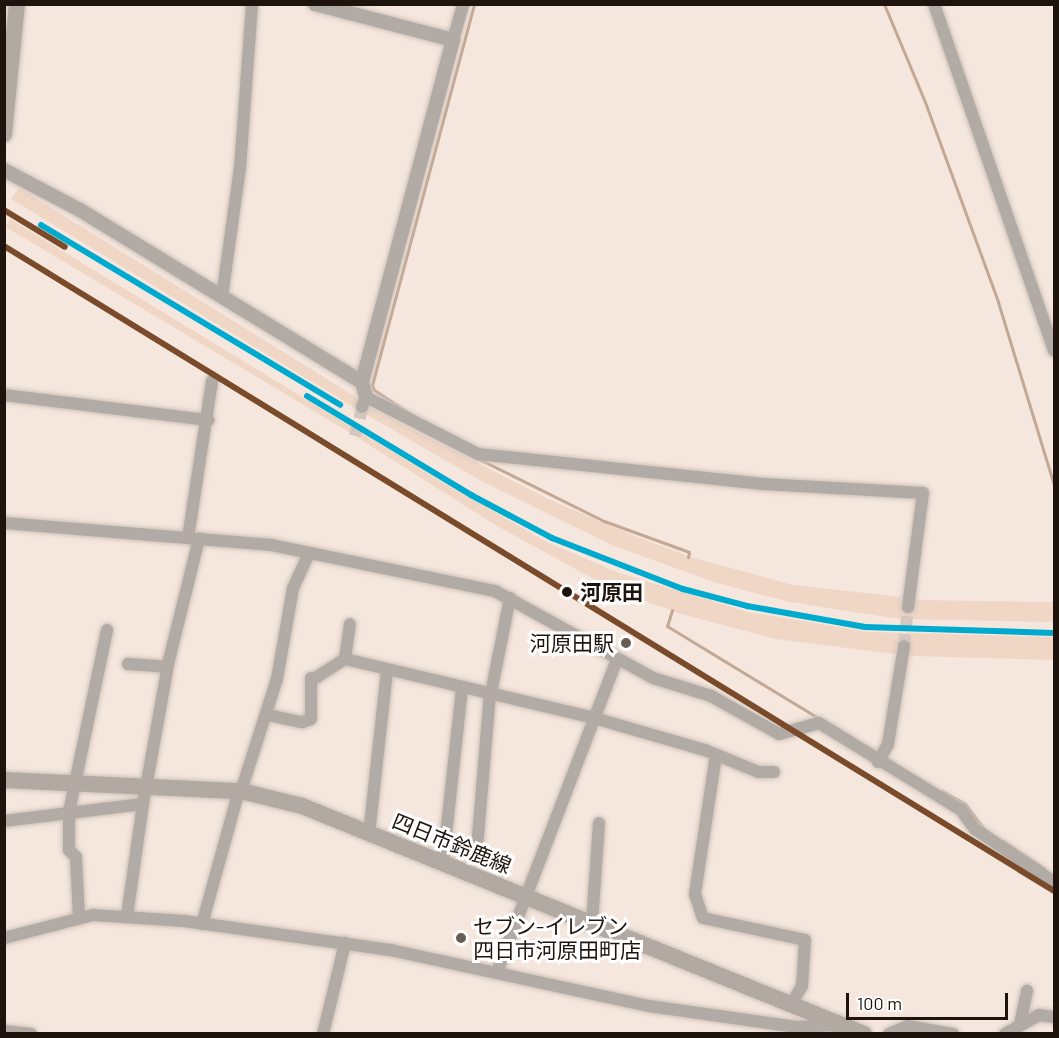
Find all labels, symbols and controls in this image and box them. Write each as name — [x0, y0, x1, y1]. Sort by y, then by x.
place label: 河原田 — [580, 579, 643, 605]
marker: 河原田 — [558, 583, 576, 601]
place label: 河原田駅 — [530, 630, 614, 656]
marker: 河原田駅 — [619, 636, 633, 650]
street label: 四日市鈴鹿線 — [389, 808, 515, 878]
place label: セブン-イレブン 四日市河原田町店 — [473, 913, 641, 963]
marker: セブン-イレブン 四日市河原田町店 — [454, 931, 468, 945]
scale bar — [849, 981, 1011, 1019]
text: 100 m — [857, 992, 902, 1014]

